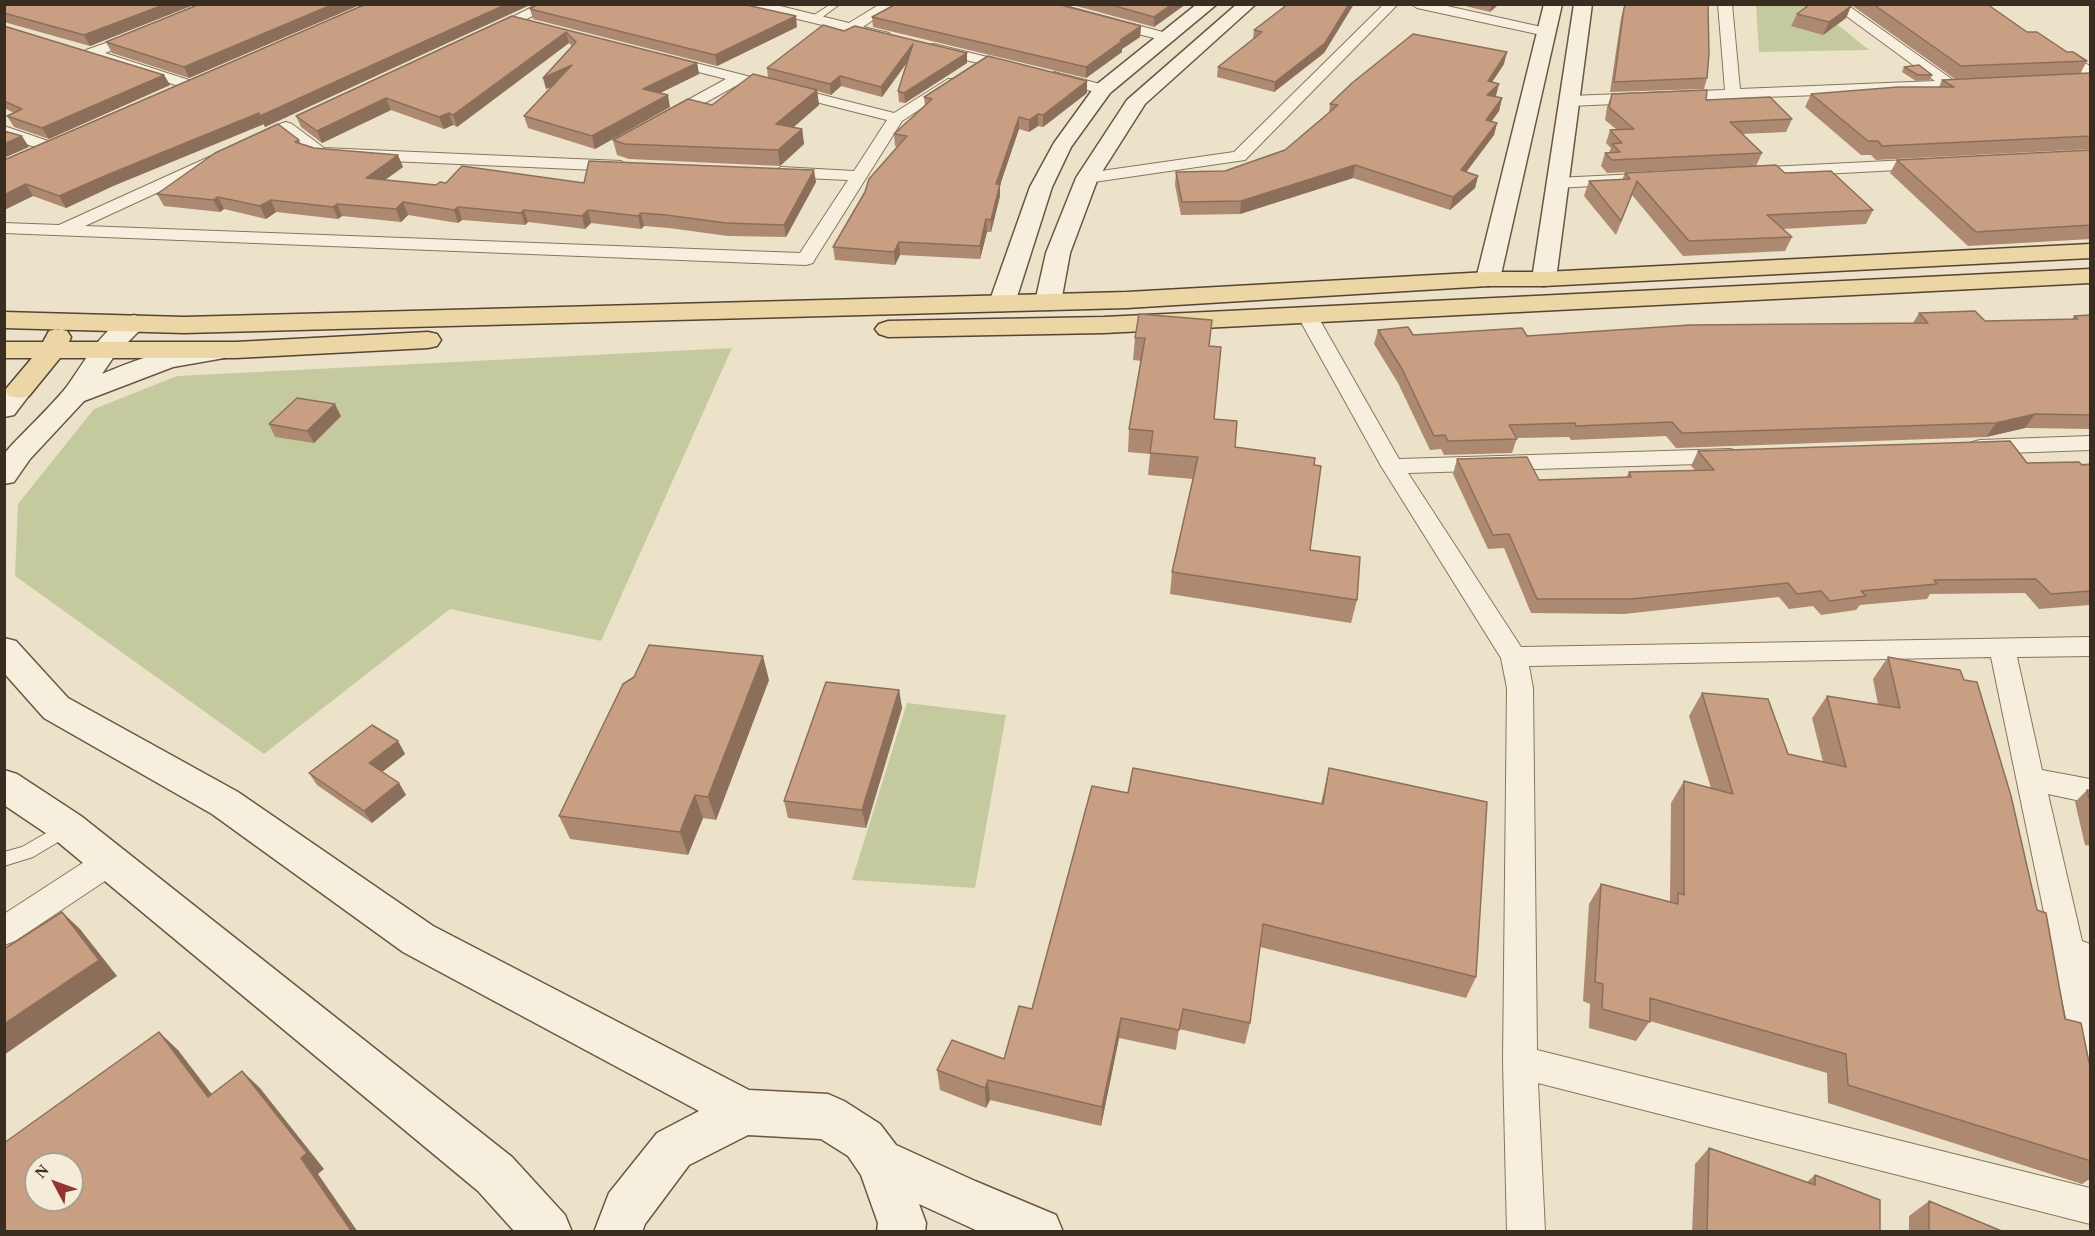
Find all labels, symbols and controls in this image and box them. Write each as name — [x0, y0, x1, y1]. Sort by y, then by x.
north arrow — [24, 1152, 84, 1212]
text: N — [31, 1161, 52, 1181]

